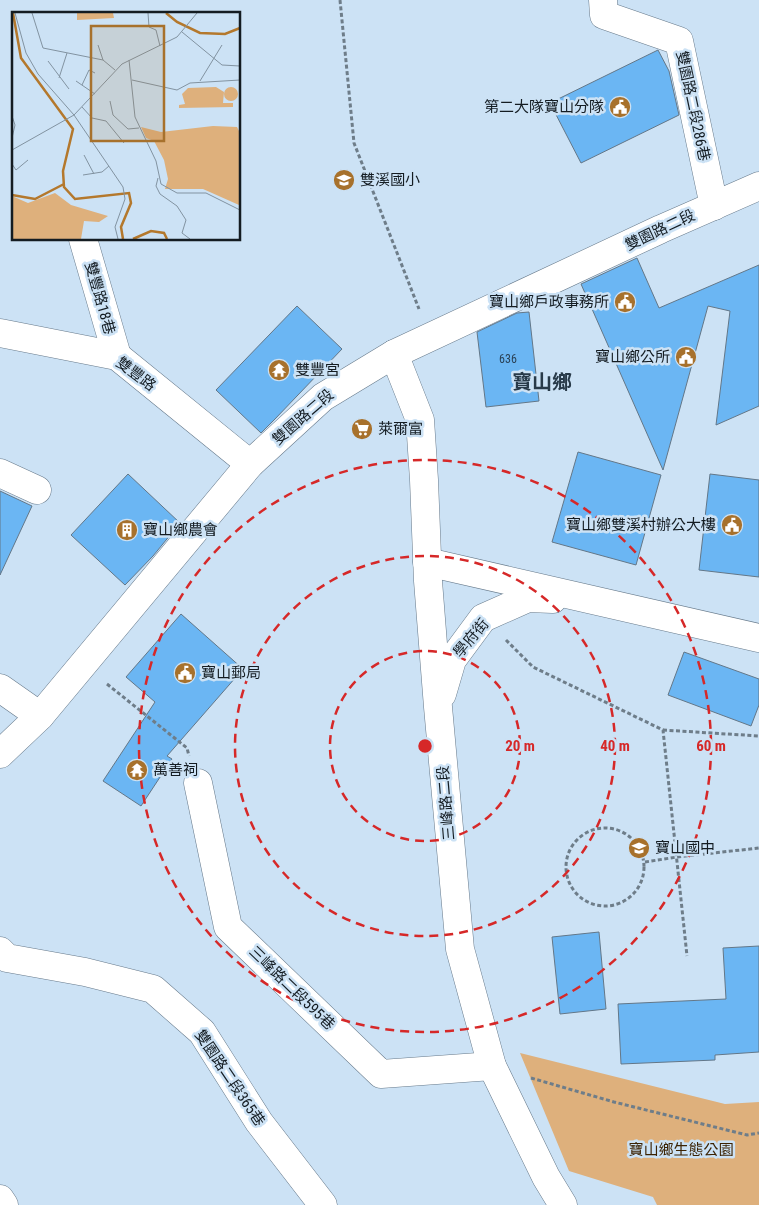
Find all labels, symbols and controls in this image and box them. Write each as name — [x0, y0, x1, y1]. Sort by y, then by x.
inset map — [12, 12, 240, 240]
street label: 雙園路二段286巷 — [673, 49, 713, 163]
public building icon: 第二大隊寶山分隊 — [608, 95, 632, 119]
place label: 第二大隊寶山分隊 — [484, 98, 604, 116]
school or university icon: 雙溪國小 — [332, 168, 356, 192]
place label: 雙溪國小 — [360, 171, 420, 189]
street label: 雙園路二段 — [622, 206, 698, 254]
street label: 雙豐路18巷 — [81, 260, 119, 336]
public building icon: 寶山鄉戶政事務所 — [613, 290, 637, 314]
place label: 寶山鄉戶政事務所 — [489, 293, 609, 311]
public building icon: 寶山鄉公所 — [674, 345, 698, 369]
place label: 寶山鄉公所 — [595, 348, 670, 366]
house number: 636 — [499, 352, 517, 366]
street label: 雙豐路 — [113, 353, 159, 395]
temple icon: 雙豐宮 — [267, 358, 291, 382]
place label: 雙豐宮 — [295, 361, 340, 379]
district label: 寶山鄉 — [512, 370, 572, 394]
street label: 雙園路二段 — [269, 386, 337, 448]
supermarket icon: 萊爾富 — [350, 417, 374, 441]
place label: 萊爾富 — [378, 420, 423, 438]
public building icon: 寶山鄉雙溪村辦公大樓 — [720, 513, 744, 537]
place label: 寶山鄉雙溪村辦公大樓 — [566, 516, 716, 534]
building icon: 寶山鄉農會 — [115, 518, 139, 542]
place label: 寶山鄉農會 — [143, 521, 218, 539]
street label: 學府街 — [450, 615, 492, 661]
public building icon: 寶山郵局 — [173, 661, 197, 685]
place label: 寶山郵局 — [201, 664, 261, 682]
centre of rings — [416, 737, 434, 755]
text: 20 m — [505, 737, 535, 755]
text: 40 m — [600, 737, 630, 755]
text: 60 m — [696, 737, 726, 755]
temple icon: 萬善祠 — [125, 758, 149, 782]
place label: 萬善祠 — [153, 761, 198, 779]
street label: 三峰路二段 — [434, 765, 458, 841]
school or university icon: 寶山國中 — [627, 836, 651, 860]
place label: 寶山國中 — [655, 839, 715, 857]
street label: 三峰路二段595巷 — [245, 943, 339, 1033]
street label: 雙園路二段365巷 — [191, 1026, 269, 1130]
park label: 寶山鄉生態公園 — [628, 1141, 734, 1159]

